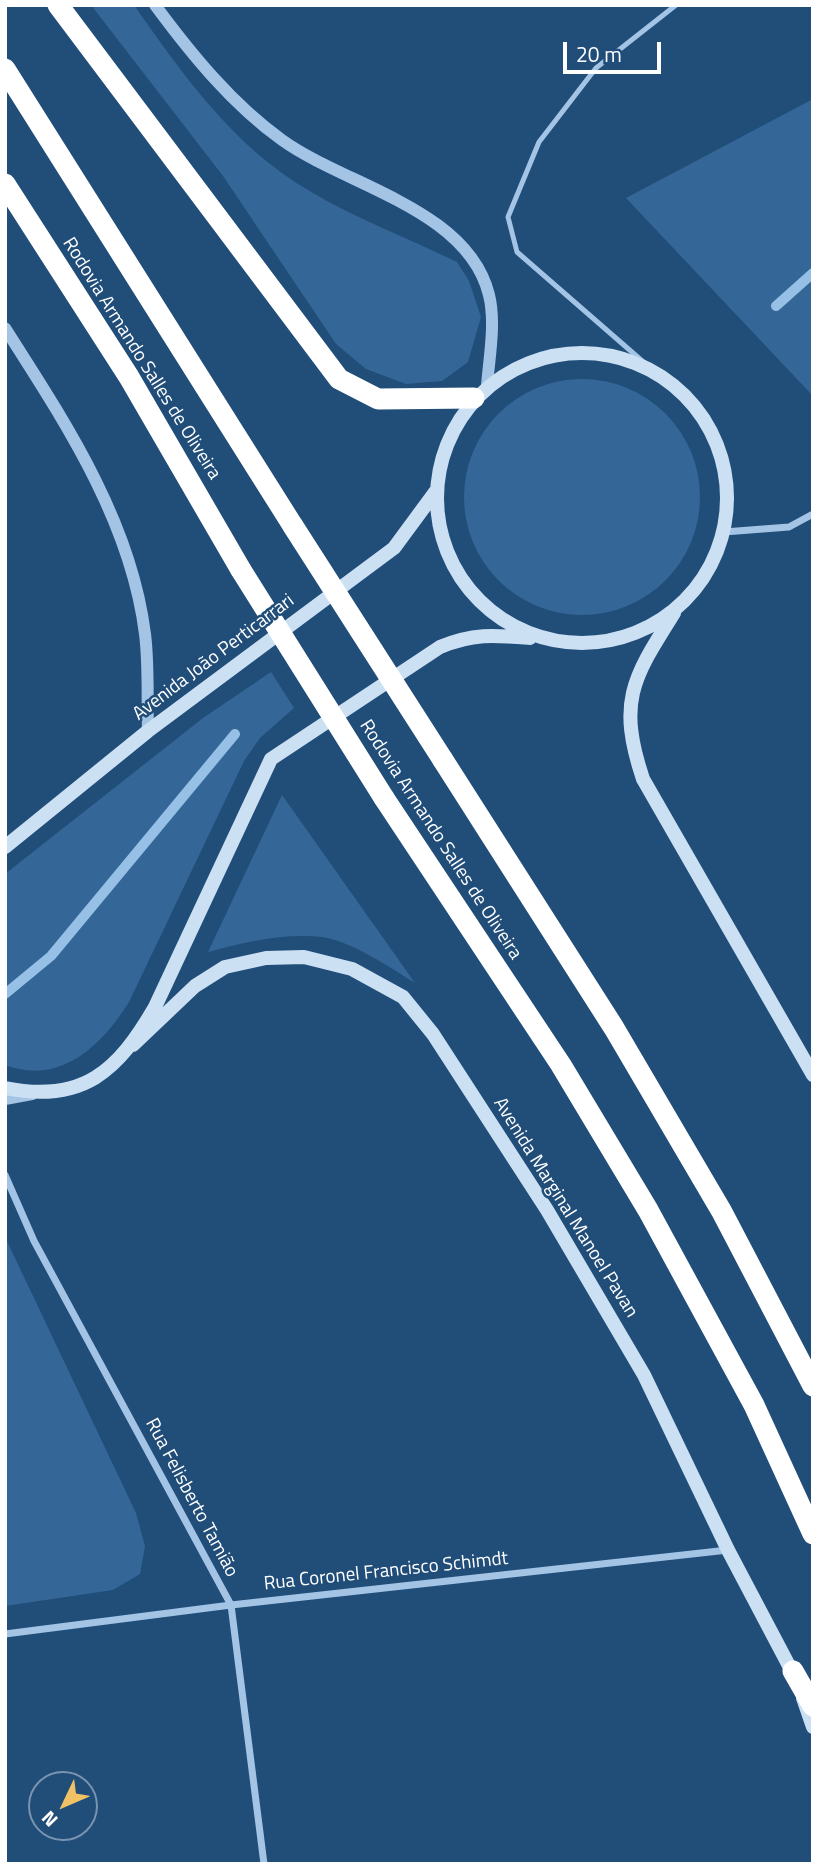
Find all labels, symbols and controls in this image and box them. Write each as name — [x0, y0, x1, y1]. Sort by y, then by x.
scale bar — [566, 28, 664, 72]
text: 20 m — [576, 38, 622, 70]
street label: Rodovia Armando Salles de Oliveira — [57, 234, 225, 484]
street label: Avenida João Perticarrari — [129, 590, 299, 726]
street label: Rodovia Armando Salles de Oliveira — [354, 716, 526, 964]
street label: Avenida Marginal Manoel Pavan — [488, 1094, 642, 1322]
street label: Rua Felisberto Tamião — [139, 1415, 243, 1581]
street label: Rua Coronel Francisco Schimdt — [263, 1548, 509, 1596]
north arrow — [28, 1771, 98, 1841]
text: N — [34, 1805, 64, 1834]

